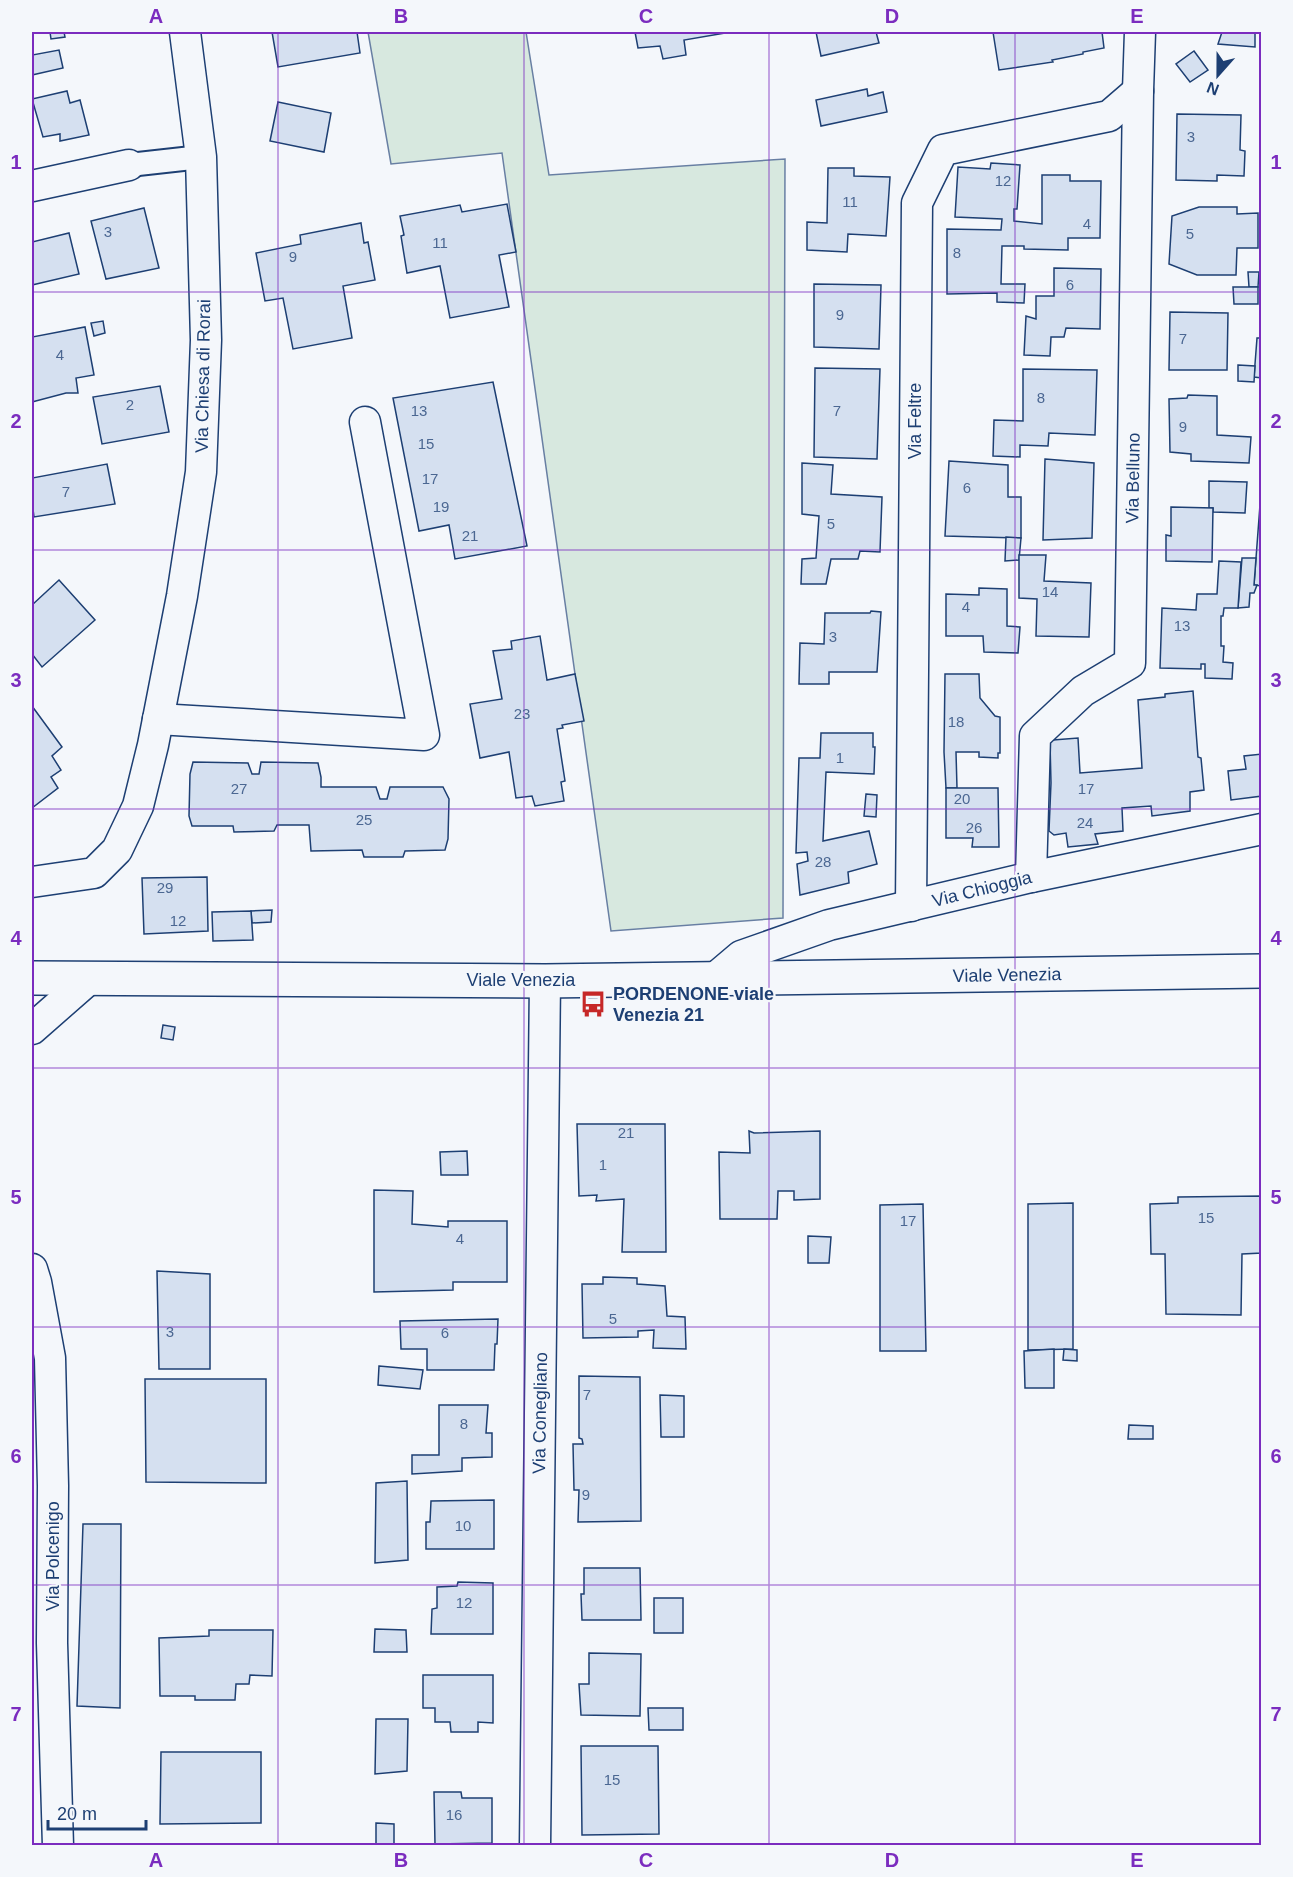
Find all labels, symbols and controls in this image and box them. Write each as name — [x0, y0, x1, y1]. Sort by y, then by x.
text: A — [149, 5, 163, 27]
text: B — [394, 5, 408, 27]
text: C — [639, 5, 653, 27]
text: D — [885, 5, 899, 27]
text: E — [1130, 5, 1144, 27]
north arrow — [1188, 45, 1248, 105]
text: N — [1204, 79, 1221, 99]
house number: 3 — [1187, 128, 1195, 145]
text: 1 — [10, 151, 22, 173]
text: 1 — [1270, 151, 1282, 173]
house number: 12 — [995, 172, 1011, 189]
house number: 11 — [842, 193, 858, 210]
house number: 4 — [1083, 215, 1091, 232]
house number: 3 — [104, 223, 112, 240]
house number: 5 — [1186, 225, 1194, 242]
house number: 11 — [432, 234, 448, 251]
house number: 8 — [953, 244, 961, 261]
house number: 9 — [289, 248, 297, 265]
house number: 6 — [1066, 276, 1074, 293]
street label: Via Chiesa di Rorai — [192, 299, 214, 453]
house number: 9 — [836, 306, 844, 323]
house number: 7 — [1179, 330, 1187, 347]
house number: 4 — [56, 346, 64, 363]
street label: Via Feltre — [905, 383, 925, 459]
house number: 8 — [1037, 389, 1045, 406]
house number: 2 — [126, 396, 134, 413]
house number: 13 — [411, 402, 427, 419]
house number: 7 — [833, 402, 841, 419]
text: 2 — [10, 410, 22, 432]
text: 2 — [1270, 410, 1282, 432]
house number: 9 — [1179, 418, 1187, 435]
street label: Via Belluno — [1122, 432, 1144, 524]
house number: 15 — [418, 435, 434, 452]
house number: 17 — [422, 470, 438, 487]
house number: 6 — [963, 479, 971, 496]
house number: 7 — [62, 483, 70, 500]
house number: 19 — [433, 498, 449, 515]
house number: 5 — [827, 515, 835, 532]
house number: 21 — [462, 527, 478, 544]
house number: 14 — [1042, 583, 1058, 600]
house number: 4 — [962, 598, 970, 615]
house number: 13 — [1174, 617, 1190, 634]
house number: 3 — [829, 628, 837, 645]
text: 3 — [10, 669, 22, 691]
text: 3 — [1270, 669, 1282, 691]
house number: 23 — [514, 705, 530, 722]
house number: 18 — [948, 713, 964, 730]
house number: 1 — [836, 749, 844, 766]
house number: 27 — [231, 780, 247, 797]
house number: 17 — [1078, 780, 1094, 797]
house number: 20 — [954, 790, 970, 807]
house number: 25 — [356, 811, 372, 828]
house number: 24 — [1077, 814, 1093, 831]
house number: 26 — [966, 819, 982, 836]
house number: 28 — [815, 853, 831, 870]
street label: Via Chioggia — [930, 867, 1035, 911]
house number: 29 — [157, 879, 173, 896]
house number: 12 — [170, 912, 186, 929]
text: 4 — [10, 927, 22, 949]
text: 4 — [1270, 927, 1282, 949]
street label: Viale Venezia — [952, 964, 1063, 986]
street label: Viale Venezia — [467, 970, 576, 990]
place label: PORDENONE viale Venezia 21 — [613, 984, 774, 1025]
bus stop icon: PORDENONE viale Venezia 21 — [578, 989, 608, 1019]
house number: 21 — [618, 1124, 634, 1141]
house number: 1 — [599, 1156, 607, 1173]
text: 5 — [10, 1186, 22, 1208]
text: 5 — [1270, 1186, 1282, 1208]
house number: 15 — [1198, 1209, 1214, 1226]
house number: 17 — [900, 1212, 916, 1229]
house number: 4 — [456, 1230, 464, 1247]
house number: 5 — [609, 1310, 617, 1327]
house number: 3 — [166, 1323, 174, 1340]
house number: 6 — [441, 1324, 449, 1341]
street label: Via Conegliano — [529, 1352, 551, 1474]
house number: 7 — [583, 1386, 591, 1403]
house number: 8 — [460, 1415, 468, 1432]
text: 6 — [10, 1445, 22, 1467]
text: 6 — [1270, 1445, 1282, 1467]
house number: 9 — [582, 1486, 590, 1503]
street label: Via Polcenigo — [43, 1501, 63, 1611]
house number: 10 — [455, 1517, 471, 1534]
house number: 12 — [456, 1594, 472, 1611]
text: 7 — [10, 1703, 22, 1725]
text: 7 — [1270, 1703, 1282, 1725]
house number: 15 — [604, 1771, 620, 1788]
scale bar — [48, 1793, 146, 1831]
text: 20 m — [57, 1804, 97, 1824]
house number: 16 — [446, 1806, 462, 1823]
text: A — [149, 1849, 163, 1871]
text: B — [394, 1849, 408, 1871]
text: C — [639, 1849, 653, 1871]
text: D — [885, 1849, 899, 1871]
text: E — [1130, 1849, 1144, 1871]

